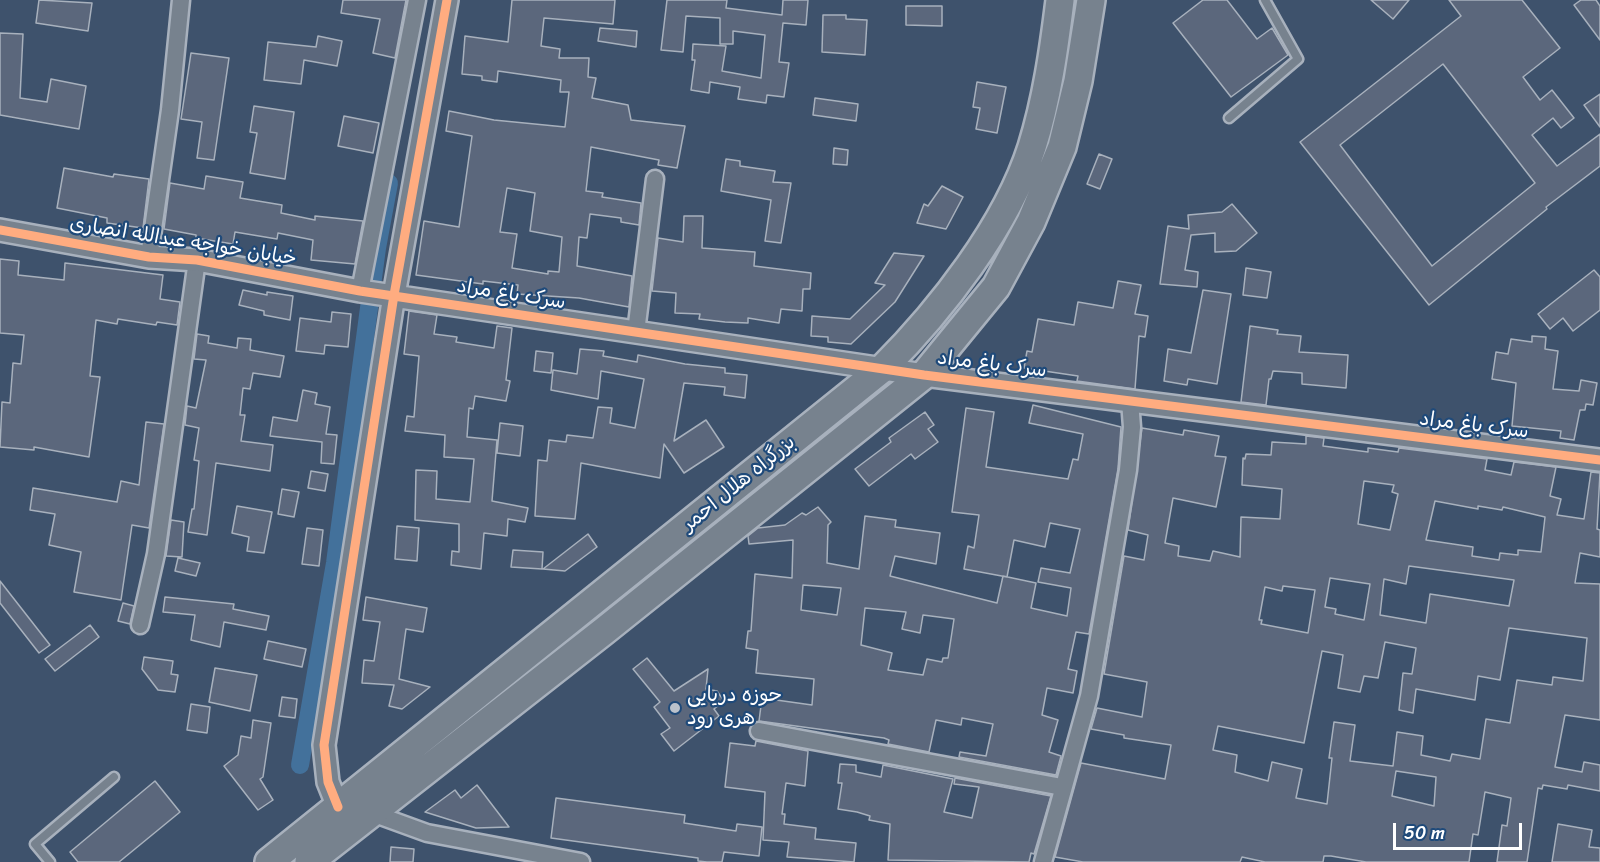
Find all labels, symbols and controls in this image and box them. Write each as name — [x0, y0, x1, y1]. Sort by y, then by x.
street label: خیابان خواجه عبدالله انصاری — [68, 212, 298, 272]
street label: سرک باغ مراد — [455, 275, 567, 315]
street label: سرک باغ مراد — [936, 346, 1048, 384]
street label: سرک باغ مراد — [1418, 407, 1530, 445]
street label: بزرگراه هلال احمر — [677, 431, 801, 537]
place label: حوزه دریایی هری رود — [687, 684, 782, 731]
marker: حوزه دریایی هری رود — [668, 701, 682, 715]
scale bar — [1396, 811, 1525, 849]
text: 50 m — [1404, 817, 1445, 849]

